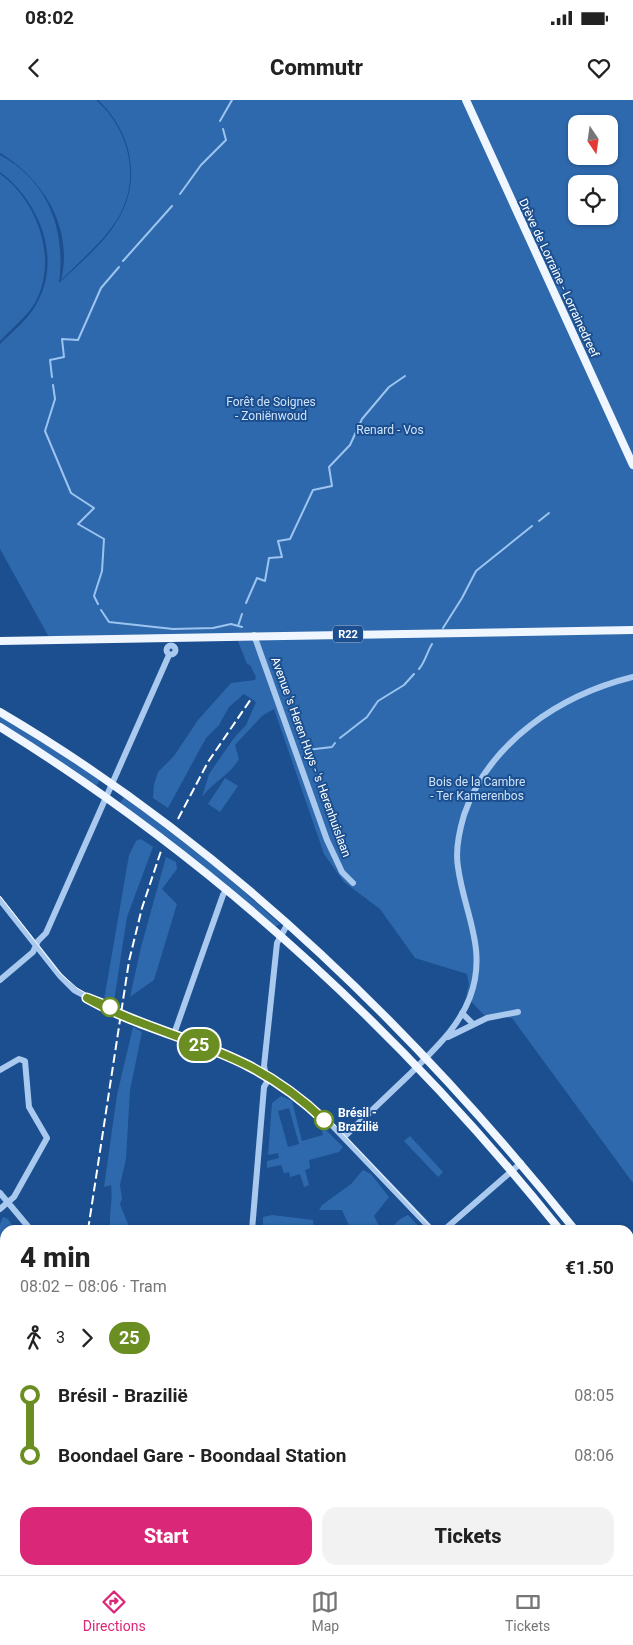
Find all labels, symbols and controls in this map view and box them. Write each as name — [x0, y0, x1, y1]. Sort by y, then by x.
text: 08:02 — [25, 6, 74, 29]
icon: back — [20, 54, 48, 82]
icon: heart — [585, 54, 613, 82]
text: Commutr — [270, 55, 363, 80]
north arrow — [568, 115, 618, 165]
map controls — [568, 115, 618, 225]
button: locate — [568, 175, 618, 225]
street label: Drève de Lorraine - Lorrainedreef — [516, 196, 602, 360]
park label: Forêt de Soignes - Zoniënwoud — [226, 395, 316, 423]
park label: Renard - Vos — [356, 423, 424, 437]
road number: R22 — [333, 626, 363, 642]
street label: Avenue 's Heren Huys - 's Herenhuislaan — [268, 655, 354, 859]
park label: Bois de la Cambre - Ter Kamerenbos — [429, 775, 525, 803]
unlabelled marker — [100, 997, 120, 1017]
line badge: 25 — [176, 1029, 222, 1061]
text: 25 — [189, 1034, 209, 1055]
place label: Brésil - Brazilië — [338, 1106, 379, 1134]
marker: Brésil - Brazilië — [314, 1110, 334, 1130]
text: 4 min — [20, 1241, 91, 1274]
text: €1.50 — [565, 1256, 614, 1279]
text: 08:02 – 08:06 · Tram — [20, 1277, 167, 1296]
icon: walk — [20, 1324, 48, 1352]
icon: forward — [73, 1324, 101, 1352]
text: 25 — [119, 1327, 140, 1348]
text: 3 — [56, 1328, 65, 1347]
text: Brésil - Brazilië — [58, 1384, 188, 1407]
text: 08:05 — [574, 1386, 614, 1405]
text: Boondael Gare - Boondaal Station — [58, 1444, 346, 1467]
text: 08:06 — [574, 1446, 614, 1465]
button: Start — [20, 1507, 312, 1565]
button: Tickets — [322, 1507, 614, 1565]
tab: Directions — [83, 1588, 146, 1634]
tab: Map — [311, 1588, 339, 1634]
tab: Tickets — [505, 1588, 550, 1634]

